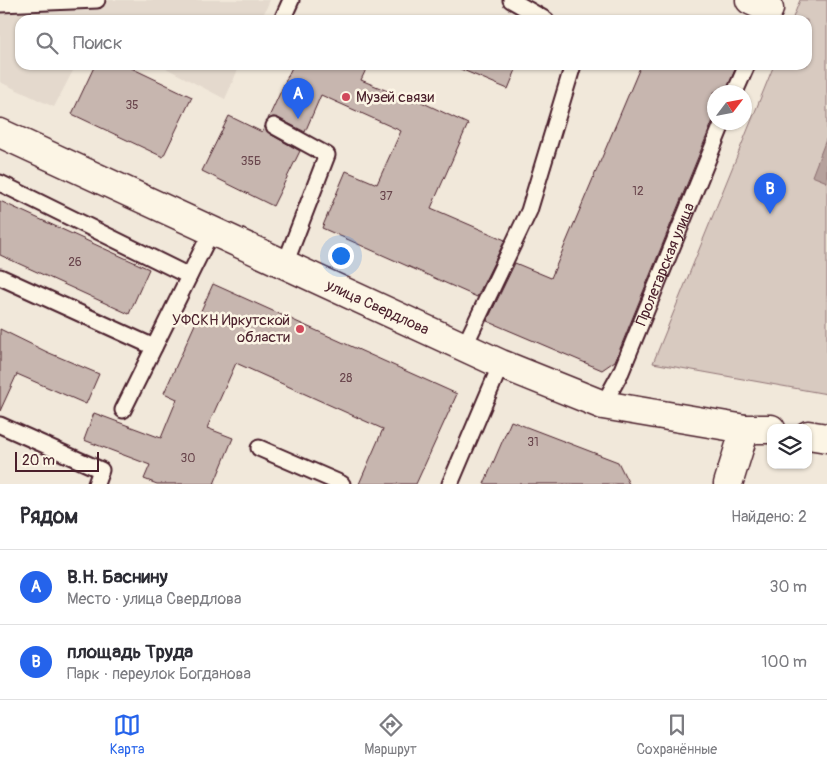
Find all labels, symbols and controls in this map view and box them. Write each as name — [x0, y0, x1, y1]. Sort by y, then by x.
search box — [15, 15, 812, 70]
icon: search — [33, 29, 61, 57]
text: Поиск — [73, 31, 123, 55]
pin: A — [282, 78, 314, 119]
north arrow — [707, 85, 752, 130]
place label: Музей связи — [356, 88, 435, 107]
marker: Музей связи — [340, 91, 352, 103]
house number: 35 — [125, 98, 139, 113]
house number: 35Б — [241, 154, 261, 169]
pin: B — [754, 173, 786, 214]
house number: 12 — [632, 184, 644, 199]
house number: 37 — [379, 189, 393, 204]
street label: Пролетарская улица — [632, 200, 699, 329]
your location — [328, 243, 354, 269]
house number: 26 — [68, 255, 82, 270]
street label: улица Свердлова — [322, 275, 432, 340]
place label: УФСКН Иркутской области — [172, 311, 290, 347]
marker: УФСКН Иркутской области — [294, 323, 306, 335]
house number: 28 — [340, 371, 352, 386]
map controls — [767, 424, 812, 469]
button: layers — [767, 424, 812, 469]
house number: 31 — [527, 435, 539, 450]
scale bar — [15, 449, 99, 472]
house number: 30 — [181, 451, 195, 466]
text: 20 m — [22, 452, 55, 469]
text: Рядом — [20, 503, 78, 530]
text: Найдено: 2 — [731, 507, 807, 527]
text: В.Н. Баснину — [67, 565, 168, 589]
text: A — [31, 577, 41, 597]
text: 30 m — [769, 577, 807, 597]
text: Место · улица Свердлова — [67, 589, 241, 609]
text: площадь Труда — [67, 640, 193, 664]
text: B — [31, 652, 41, 672]
text: 100 m — [761, 652, 807, 672]
text: Парк · переулок Богданова — [67, 664, 251, 684]
tab: Карта — [110, 711, 145, 758]
tab: Маршрут — [364, 711, 417, 758]
tab: Сохранённые — [636, 711, 717, 758]

